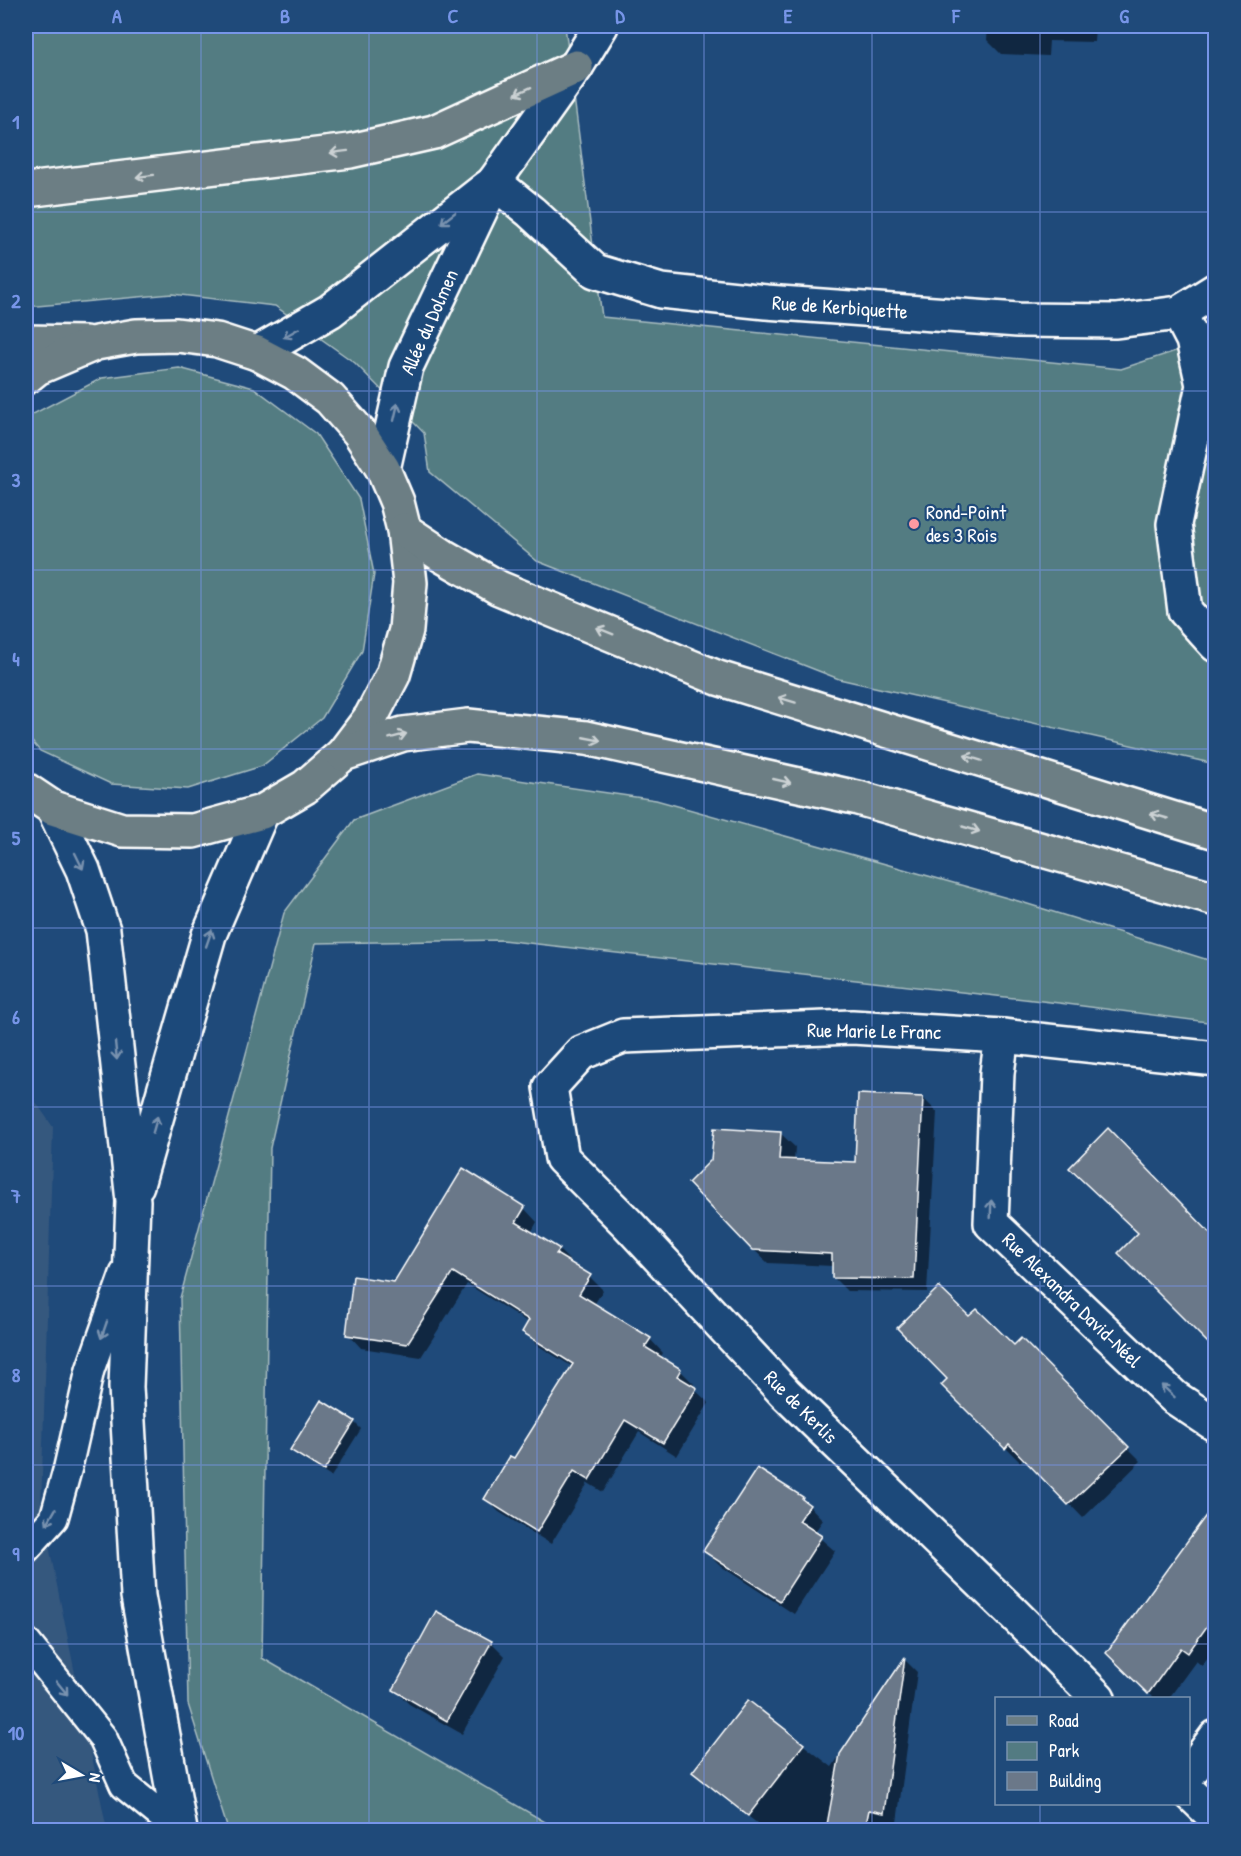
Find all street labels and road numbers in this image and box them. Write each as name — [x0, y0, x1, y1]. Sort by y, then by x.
street label: Allée du Dolmen — [393, 265, 464, 379]
street label: Rue de Kerbiquette — [771, 288, 909, 325]
street label: Rue Marie Le Franc — [807, 1016, 941, 1045]
street label: Rue Alexandra David-Néel — [997, 1226, 1148, 1374]
street label: Rue de Kerlis — [759, 1364, 844, 1450]

